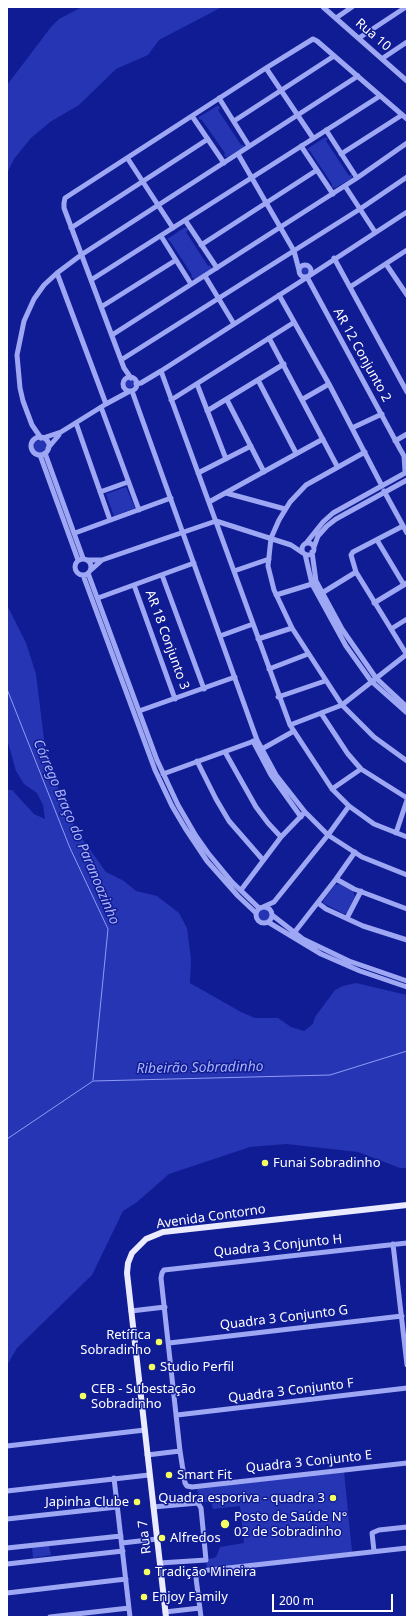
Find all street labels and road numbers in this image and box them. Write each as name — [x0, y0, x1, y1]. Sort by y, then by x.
street label: Rua 10 — [352, 15, 394, 55]
street label: AR 12 Conjunto 2 — [330, 305, 394, 405]
street label: AR 18 Conjunto 3 — [142, 588, 192, 692]
street label: Avenida Contorno — [155, 1202, 267, 1232]
street label: Quadra 3 Conjunto H — [213, 1231, 343, 1261]
street label: Quadra 3 Conjunto G — [219, 1302, 349, 1334]
street label: Quadra 3 Conjunto F — [227, 1376, 355, 1406]
street label: Quadra 3 Conjunto E — [245, 1448, 373, 1476]
street label: Rua 7 — [135, 1519, 155, 1555]

